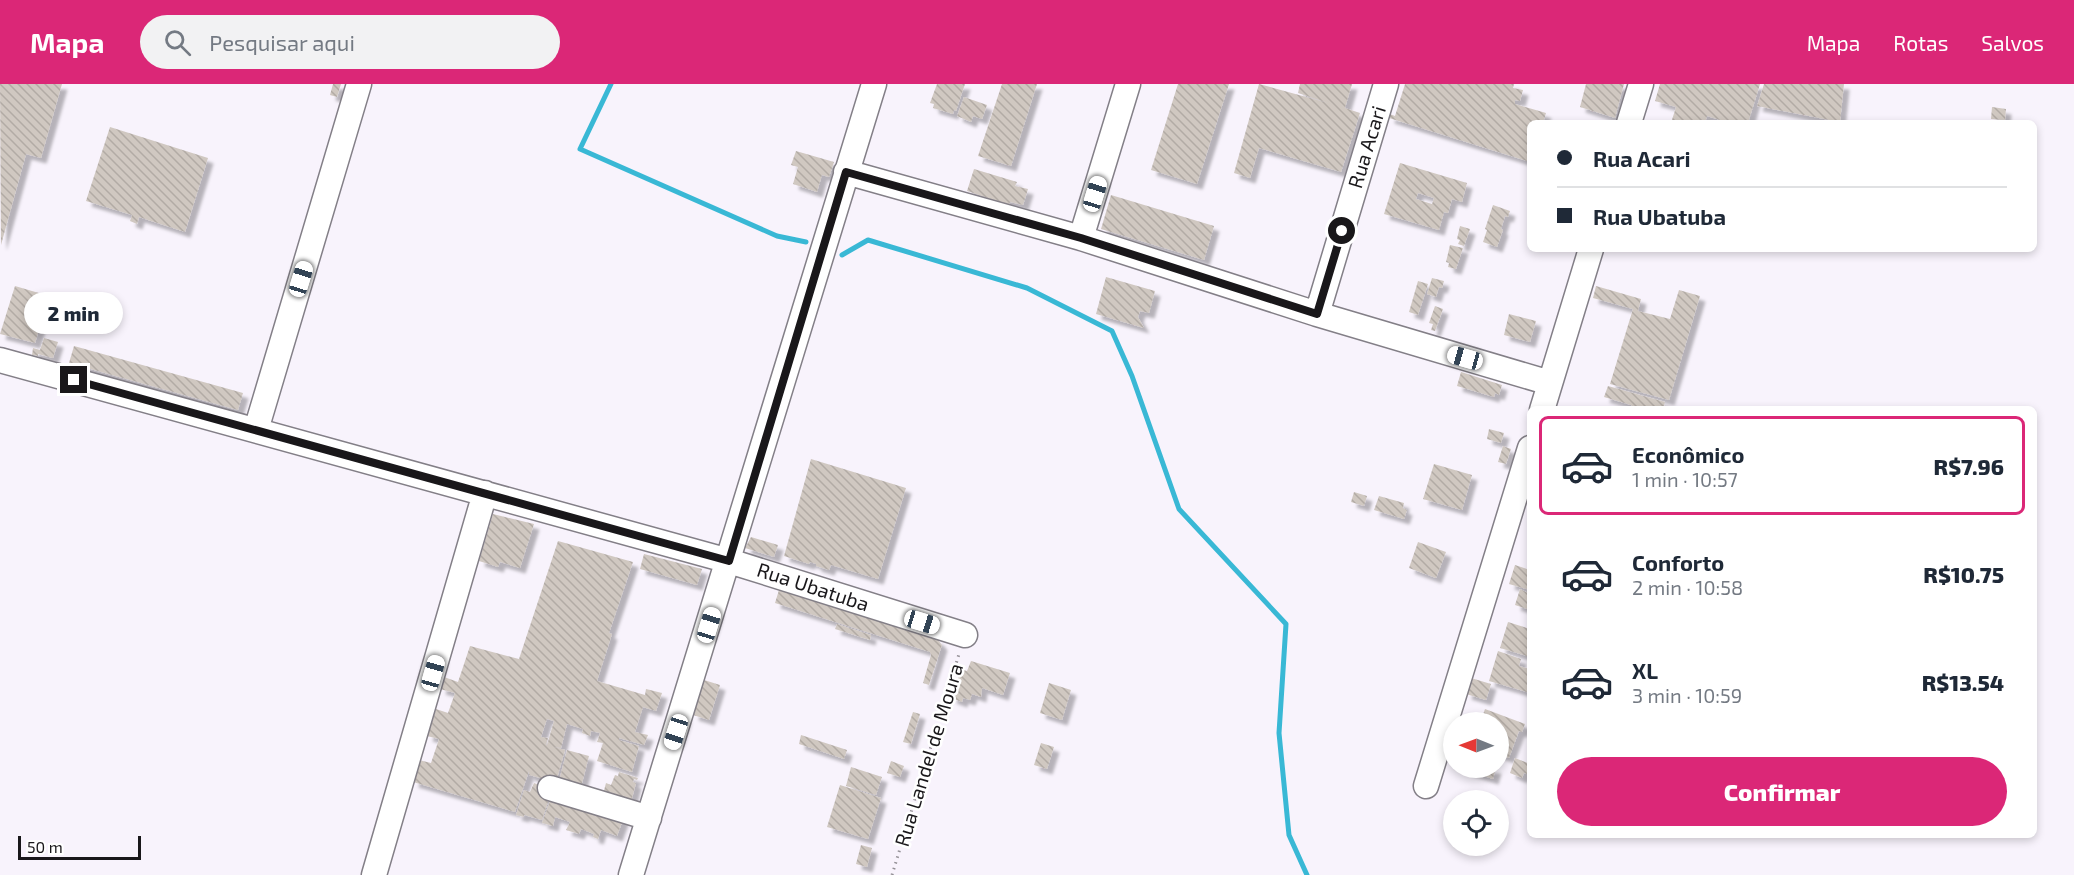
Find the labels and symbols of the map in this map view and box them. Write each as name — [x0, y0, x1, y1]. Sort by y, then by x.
street label: Rua Acari — [1342, 103, 1390, 191]
car — [1081, 174, 1109, 214]
route start — [1328, 217, 1355, 244]
car — [287, 259, 315, 299]
callout: 2 min — [25, 293, 124, 335]
car — [1445, 344, 1485, 372]
route end — [60, 366, 87, 393]
street label: Rua Ubatuba — [754, 557, 872, 615]
car — [695, 605, 723, 645]
car — [902, 608, 942, 636]
car — [419, 653, 447, 693]
street label: Rua Landel de Moura — [889, 660, 967, 849]
car — [662, 712, 690, 752]
north arrow — [1443, 712, 1509, 778]
scale bar — [18, 833, 141, 860]

